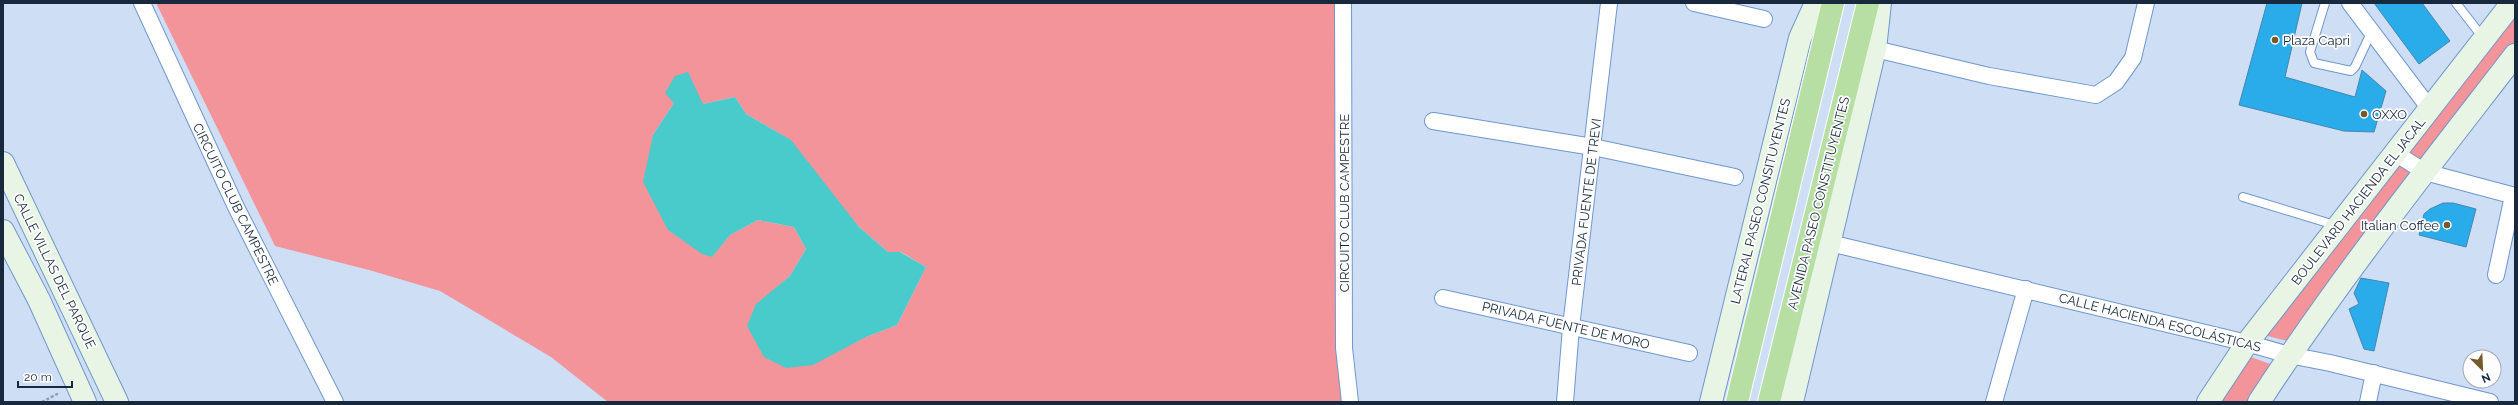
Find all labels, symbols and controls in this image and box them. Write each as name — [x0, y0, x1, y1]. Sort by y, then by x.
place label: Plaza Capri — [2283, 33, 2350, 48]
marker: Plaza Capri — [2270, 35, 2280, 45]
street label: AVENIDA PASEO CONSTITUYENTES — [1785, 95, 1852, 311]
street label: LATERAL PASEO CONSITUYENTES — [1728, 97, 1793, 306]
place label: OXXO — [2372, 107, 2407, 122]
marker: OXXO — [2359, 109, 2369, 119]
street label: CIRCUITO CLUB CAMPESTRE — [1337, 114, 1352, 292]
street label: BOULEVARD HACIENDA EL JACAL — [2288, 114, 2429, 288]
street label: PRIVADA FUENTE DE TREVI — [1569, 118, 1604, 287]
street label: CIRCUITO CLUB CAMPESTRE — [190, 121, 281, 288]
street label: CALLE VILLAS DEL PARQUE — [10, 191, 99, 351]
place label: Italian Coffee — [2361, 218, 2439, 233]
marker: Italian Coffee — [2442, 220, 2452, 230]
street label: CALLE HACIENDA ESCOLÁSTICAS — [2057, 290, 2263, 355]
street label: PRIVADA FUENTE DE MORO — [1480, 299, 1652, 352]
north arrow — [2462, 349, 2502, 389]
scale bar — [18, 363, 72, 389]
text: 20 m — [24, 370, 52, 384]
text: N — [2479, 370, 2492, 385]

